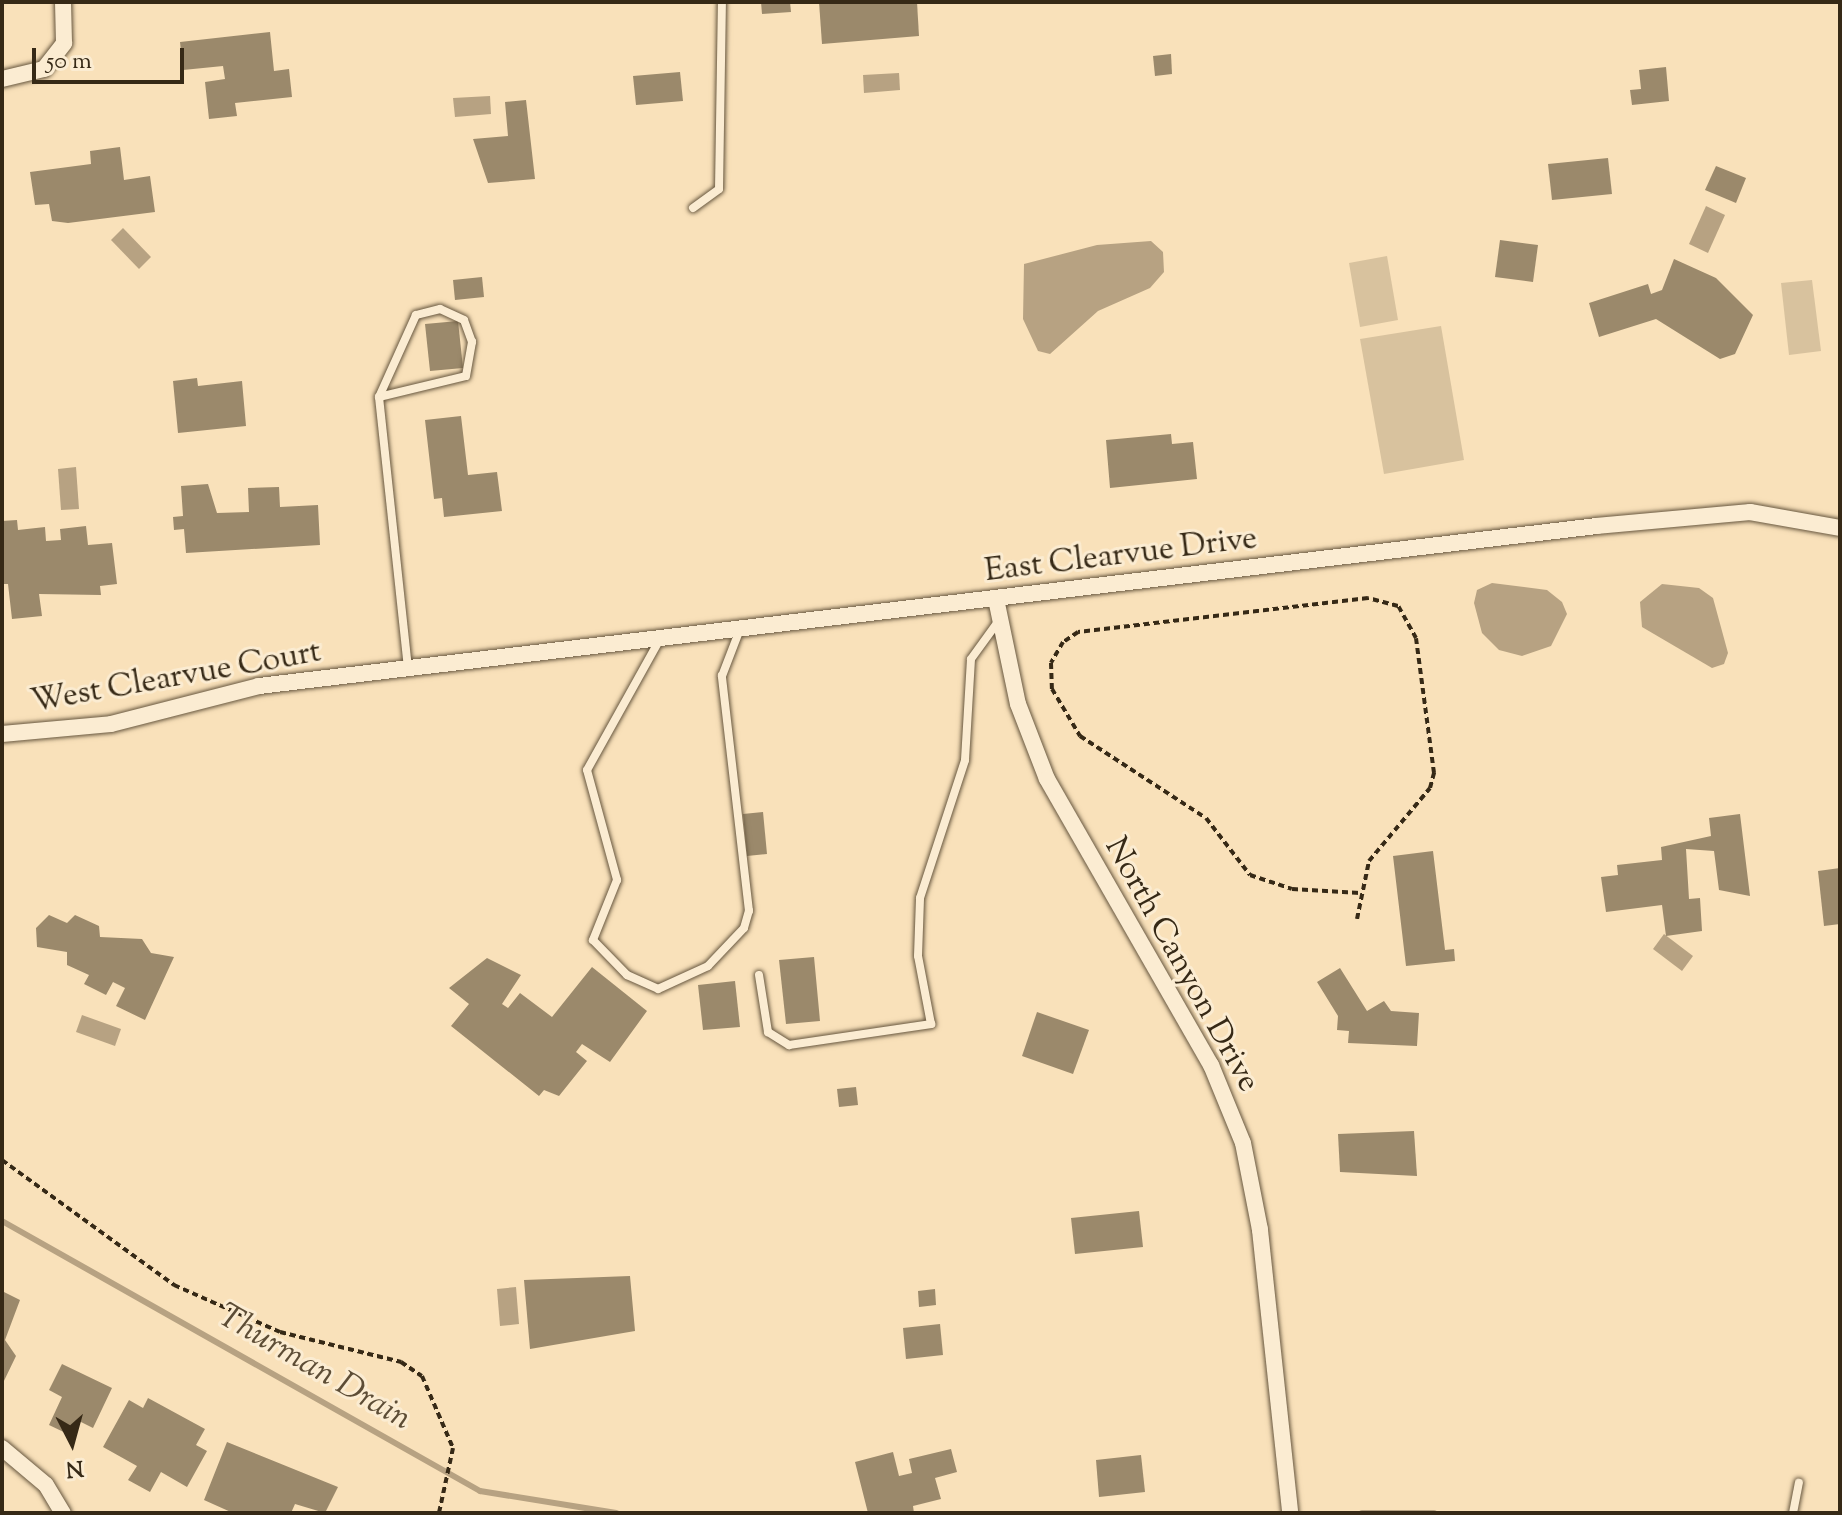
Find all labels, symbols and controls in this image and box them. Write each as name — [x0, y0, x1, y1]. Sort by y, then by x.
scale bar — [36, 32, 188, 82]
text: 50 m — [46, 45, 92, 79]
street label: East Clearvue Drive — [983, 520, 1259, 592]
street label: West Clearvue Court — [28, 634, 324, 722]
street label: North Canyon Drive — [1095, 831, 1267, 1099]
water label: Thurman Drain — [210, 1296, 418, 1440]
north arrow — [32, 1403, 112, 1483]
text: N — [64, 1450, 85, 1484]

